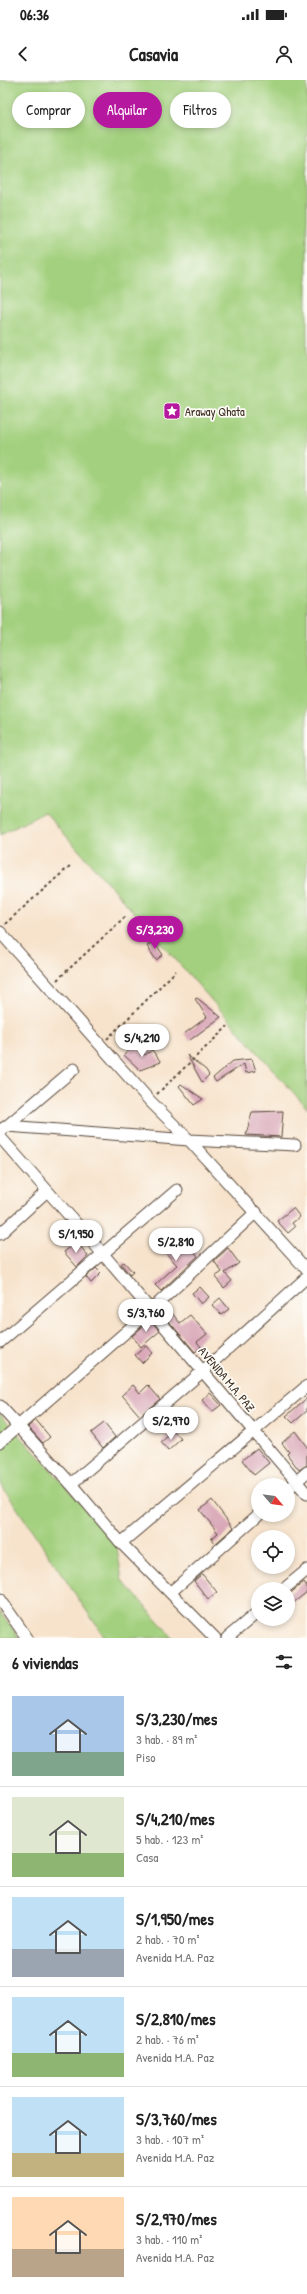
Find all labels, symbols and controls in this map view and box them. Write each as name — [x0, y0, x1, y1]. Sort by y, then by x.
text: 06:36 — [20, 4, 49, 25]
text: Casavia — [129, 42, 178, 67]
icon: back — [12, 43, 34, 65]
icon: person — [273, 43, 295, 65]
chip: Comprar — [12, 92, 85, 128]
chip: Alquilar — [93, 92, 162, 128]
chip: Filtros — [170, 92, 231, 128]
place icon: Araway Qhata — [162, 401, 182, 421]
place label: Araway Qhata — [185, 403, 245, 420]
pin: S/3,230 — [118, 916, 192, 950]
text: S/3,230 — [136, 920, 174, 938]
pin: S/4,210 — [105, 1024, 179, 1058]
text: S/4,210 — [124, 1028, 160, 1046]
pin: S/1,950 — [39, 1220, 113, 1254]
text: S/1,950 — [59, 1224, 93, 1242]
pin: S/2,810 — [139, 1228, 213, 1262]
text: S/2,810 — [158, 1232, 194, 1250]
pin: S/3,760 — [109, 1299, 183, 1333]
text: S/3,760 — [127, 1303, 165, 1321]
street label: AVENIDA M.A. PAZ — [195, 1343, 259, 1415]
pin: S/2,970 — [134, 1407, 208, 1441]
text: S/2,970 — [152, 1411, 190, 1429]
north arrow — [251, 1478, 295, 1522]
map controls — [251, 1478, 295, 1626]
button: locate — [251, 1530, 295, 1574]
button: layers — [251, 1582, 295, 1626]
text: 6 viviendas — [12, 1651, 78, 1674]
icon: filters — [273, 1651, 295, 1673]
text: S/3,230/mes — [136, 1707, 217, 1730]
icon: home — [44, 1712, 92, 1760]
text: 3 hab. · 89 m² — [136, 1730, 197, 1748]
text: Piso — [136, 1748, 155, 1766]
text: S/4,210/mes — [136, 1807, 215, 1830]
icon: home — [44, 1813, 92, 1861]
text: 5 hab. · 123 m² — [136, 1830, 203, 1848]
text: Casa — [136, 1848, 158, 1866]
text: S/1,950/mes — [136, 1907, 214, 1930]
icon: home — [44, 1913, 92, 1961]
text: 2 hab. · 70 m² — [136, 1930, 199, 1948]
text: Avenida M.A. Paz — [136, 1948, 214, 1966]
text: S/2,810/mes — [136, 2007, 216, 2030]
icon: home — [44, 2013, 92, 2061]
text: 2 hab. · 76 m² — [136, 2030, 199, 2048]
text: Avenida M.A. Paz — [136, 2048, 214, 2066]
text: S/3,760/mes — [136, 2107, 217, 2130]
icon: home — [44, 2113, 92, 2161]
text: 3 hab. · 107 m² — [136, 2130, 204, 2148]
text: Avenida M.A. Paz — [136, 2148, 214, 2166]
text: S/2,970/mes — [136, 2207, 217, 2230]
icon: home — [44, 2213, 92, 2261]
text: 3 hab. · 110 m² — [136, 2230, 202, 2248]
text: Avenida M.A. Paz — [136, 2248, 214, 2266]

